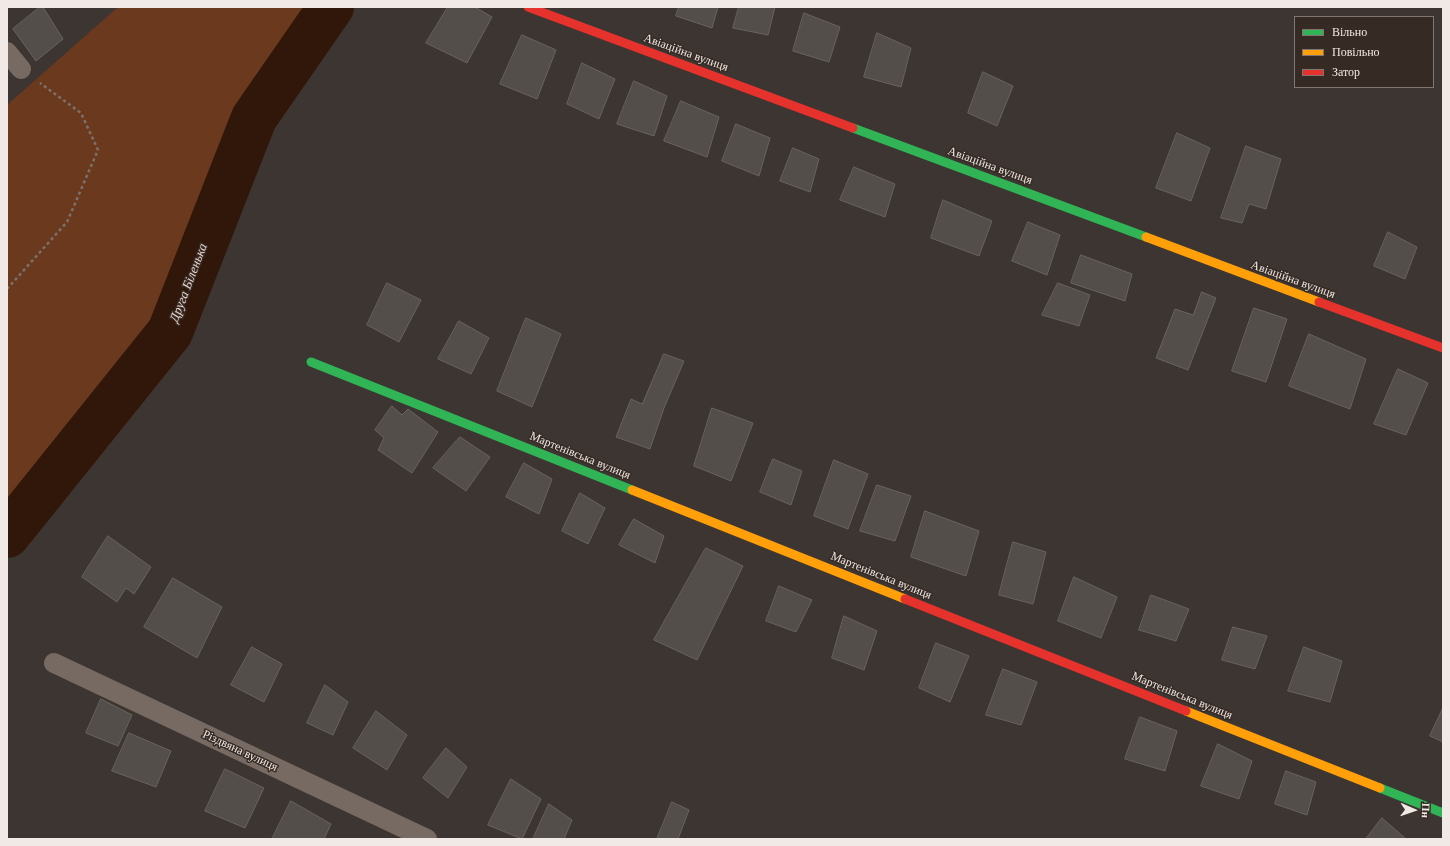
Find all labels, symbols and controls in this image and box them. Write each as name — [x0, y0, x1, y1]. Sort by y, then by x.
legend — [1294, 16, 1434, 88]
text: Вільно — [1332, 25, 1367, 39]
street label: Авіаційна вулиця — [642, 31, 730, 75]
text: Повільно — [1332, 45, 1380, 59]
text: Затор — [1332, 65, 1360, 79]
street label: Авіаційна вулиця — [946, 144, 1034, 188]
water label: Друга Біленька — [167, 242, 211, 324]
street label: Авіаційна вулиця — [1249, 258, 1337, 302]
street label: Мартенівська вулиця — [527, 429, 633, 483]
street label: Мартенівська вулиця — [828, 549, 934, 603]
street label: Мартенівська вулиця — [1129, 669, 1235, 723]
street label: Різдвяна вулиця — [200, 727, 280, 775]
north arrow — [1394, 790, 1434, 830]
text: Пн — [1420, 803, 1432, 818]

